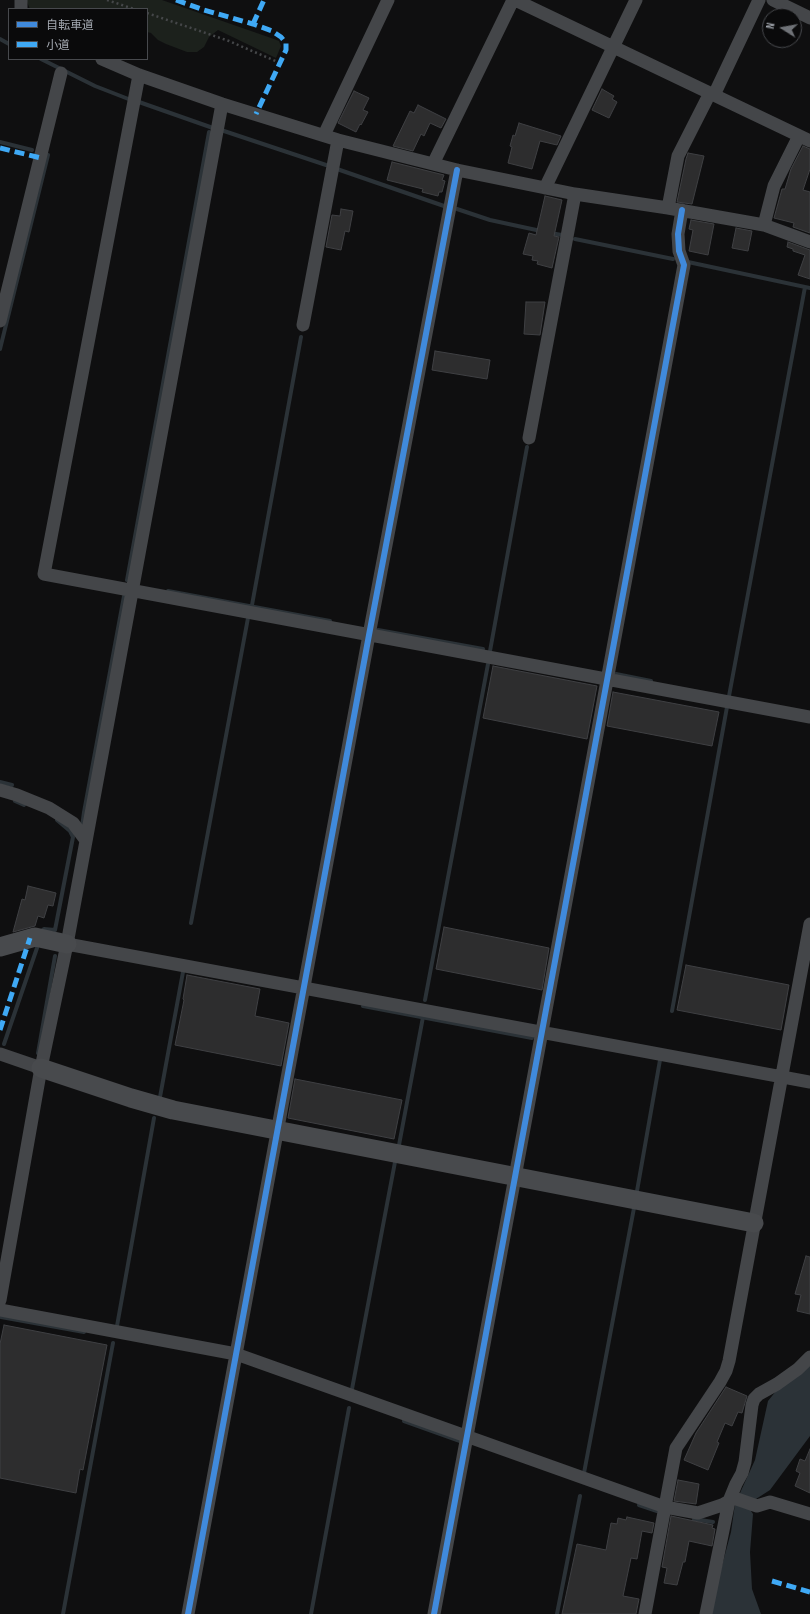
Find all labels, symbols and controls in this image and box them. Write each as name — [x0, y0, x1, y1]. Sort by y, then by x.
legend — [8, 8, 148, 60]
north arrow — [762, 8, 802, 48]
text: 自転車道 — [46, 18, 94, 33]
text: N — [764, 22, 778, 30]
text: 小道 — [46, 38, 70, 53]

